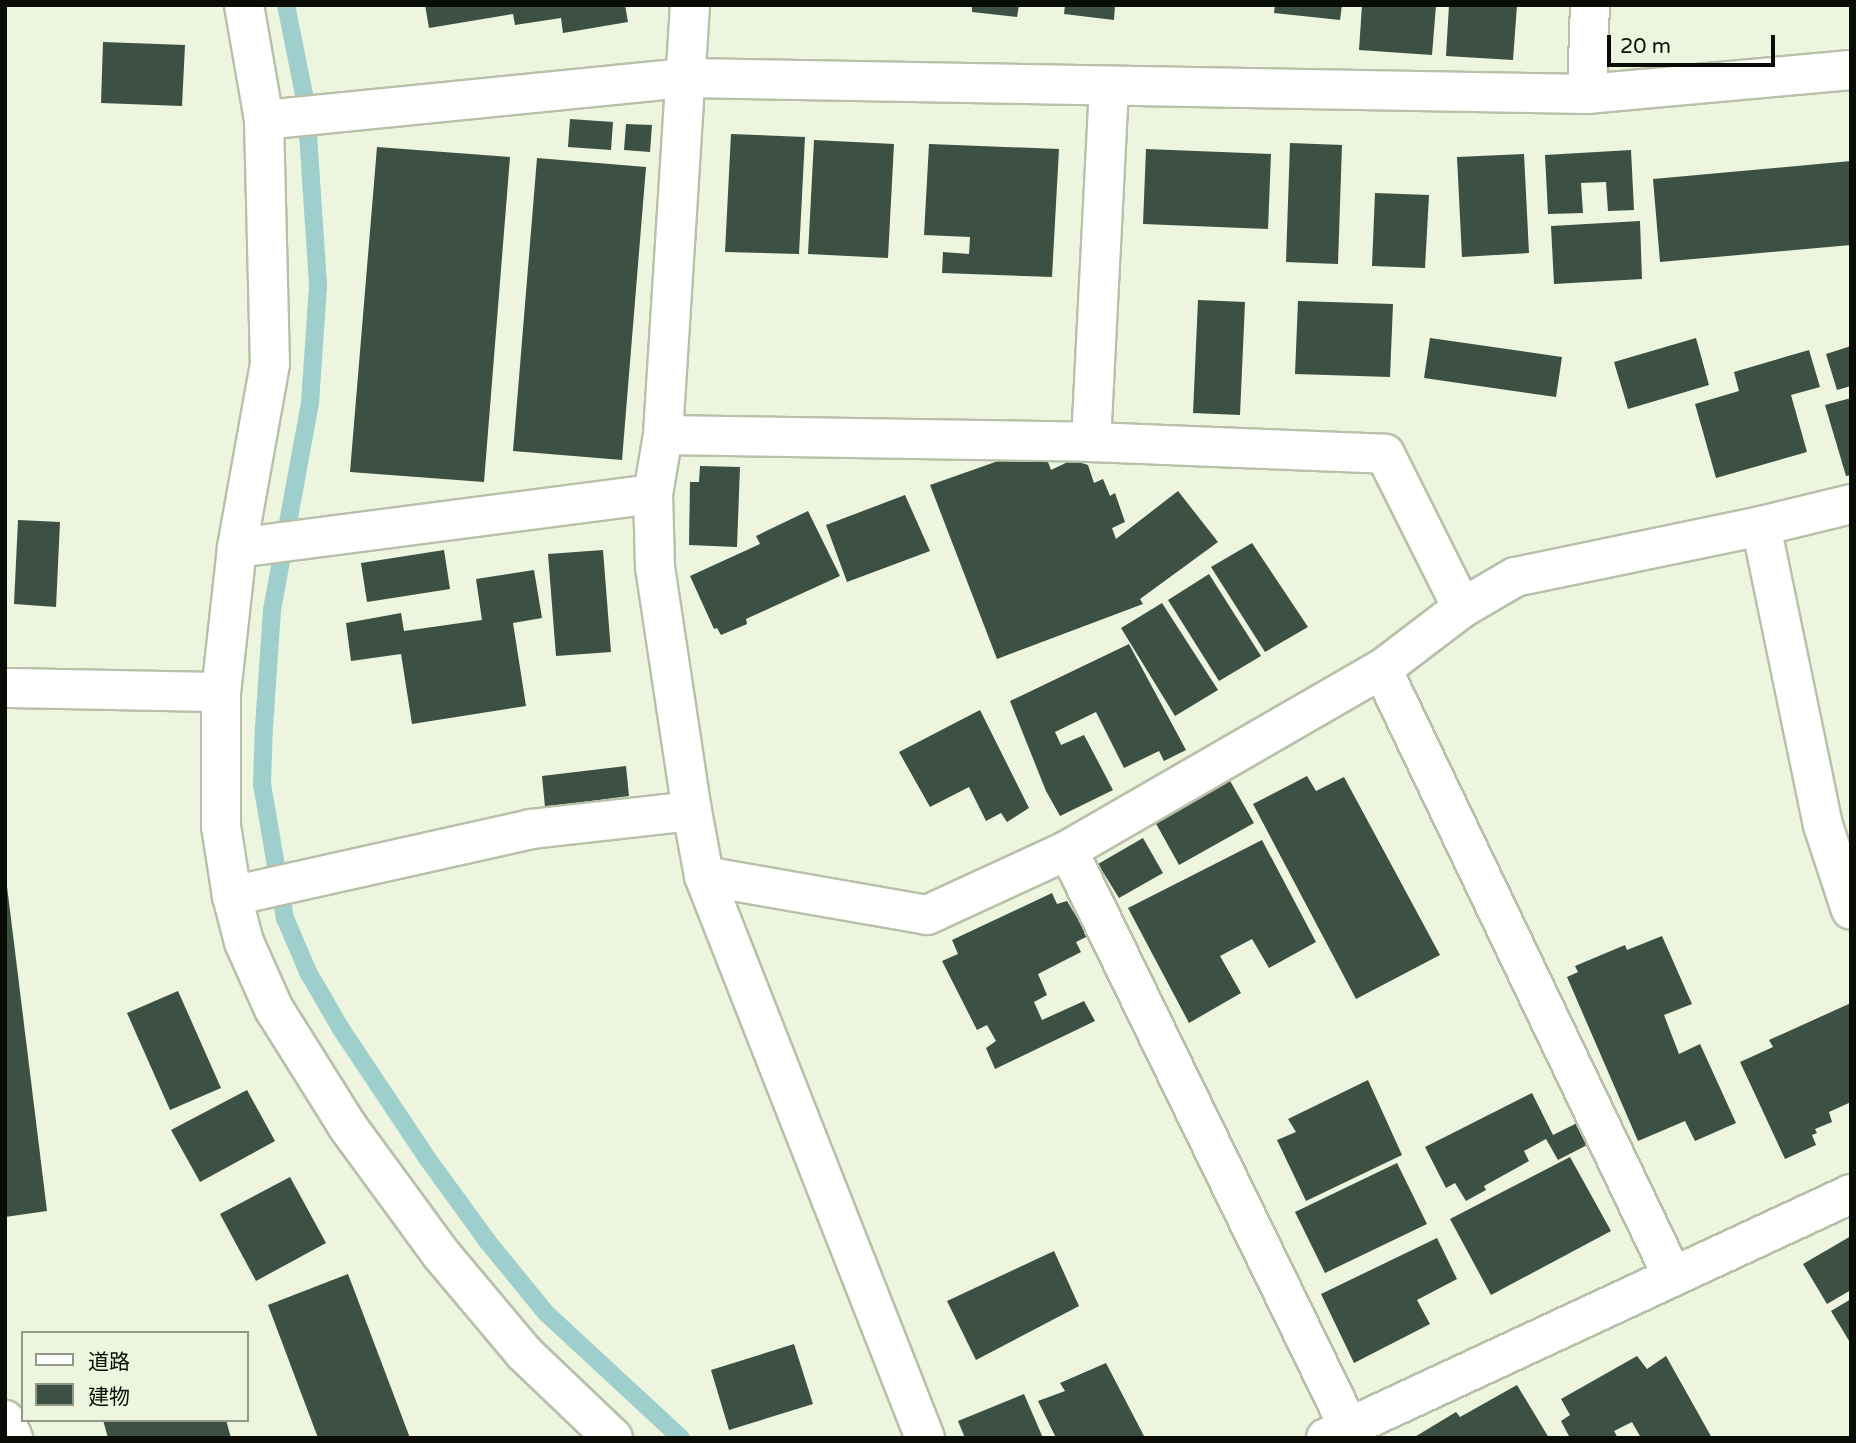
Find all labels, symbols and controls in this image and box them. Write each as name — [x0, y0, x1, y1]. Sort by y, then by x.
scale bar — [1611, 21, 1779, 65]
text: 20 m — [1620, 34, 1671, 59]
legend — [21, 1331, 248, 1422]
text: 道路 — [88, 1350, 130, 1375]
text: 建物 — [88, 1385, 130, 1410]

